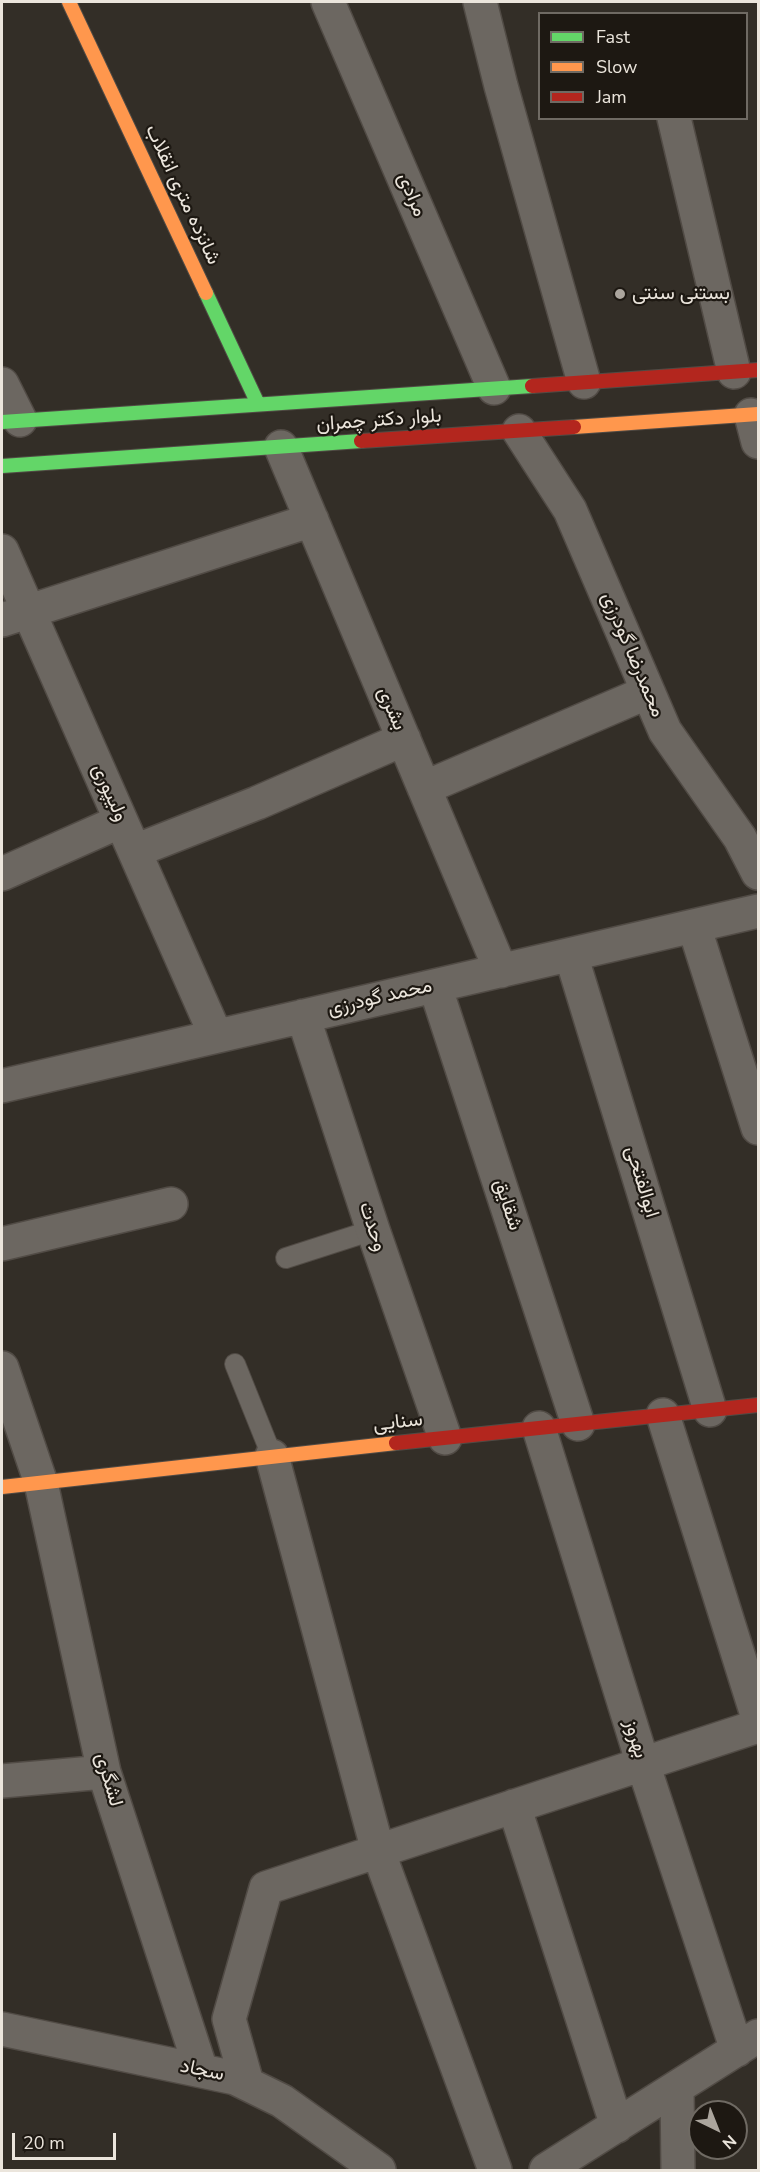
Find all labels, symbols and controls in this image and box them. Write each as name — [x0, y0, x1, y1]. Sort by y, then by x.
legend — [538, 12, 748, 120]
text: Fast — [596, 25, 630, 49]
text: Slow — [596, 55, 637, 79]
text: Jam — [596, 85, 627, 109]
street label: شانزده متری انقلاب — [139, 121, 225, 269]
street label: مرادی — [391, 169, 431, 221]
place label: بستنی سنتی — [632, 282, 730, 306]
marker: بستنی سنتی — [613, 287, 627, 301]
street label: بلوار دکتر چمران — [316, 405, 442, 437]
street label: محمدرضا گودرزی — [595, 589, 669, 721]
street label: بشری — [371, 684, 411, 734]
street label: ولیپوری — [86, 760, 132, 826]
street label: محمد گودرزی — [325, 974, 435, 1022]
street label: ابوالفتحی — [619, 1143, 663, 1221]
street label: شقایق — [487, 1176, 527, 1234]
street label: وحدت — [353, 1199, 391, 1255]
street label: سنایی — [372, 1408, 424, 1438]
street label: بهروز — [618, 1717, 652, 1761]
street label: لشگری — [89, 1750, 127, 1810]
street label: سجاد — [178, 2055, 226, 2087]
north arrow — [688, 2100, 748, 2160]
scale bar — [15, 2121, 118, 2159]
text: N — [717, 2130, 741, 2154]
text: 20 m — [23, 2131, 65, 2155]

